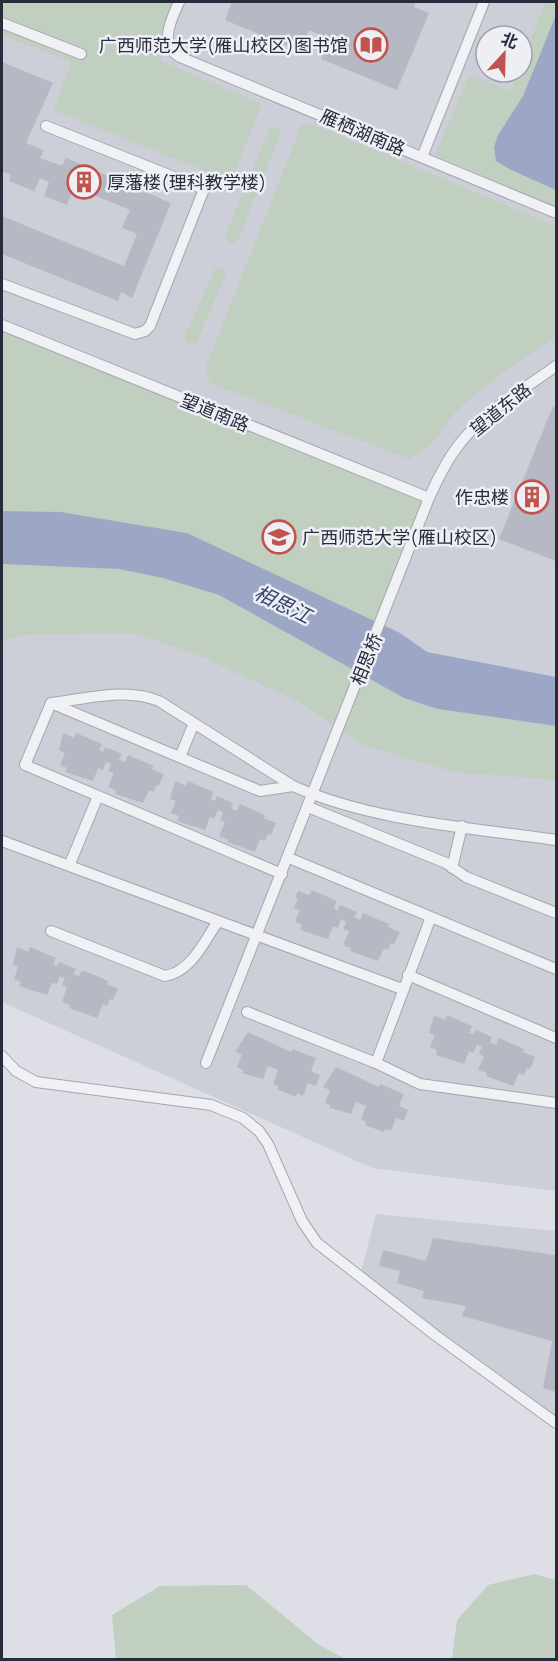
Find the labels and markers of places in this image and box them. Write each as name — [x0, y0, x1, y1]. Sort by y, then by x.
library icon: 广西师范大学(雁山校区)图书馆 — [353, 27, 389, 63]
place label: 广西师范大学(雁山校区)图书馆 — [99, 33, 348, 57]
building icon: 厚藩楼(理科教学楼) — [66, 164, 102, 200]
place label: 厚藩楼(理科教学楼) — [107, 170, 266, 194]
building icon: 作忠楼 — [514, 479, 550, 515]
place label: 作忠楼 — [455, 485, 509, 509]
school or university icon: 广西师范大学(雁山校区) — [261, 519, 297, 555]
place label: 广西师范大学(雁山校区) — [302, 525, 497, 549]

